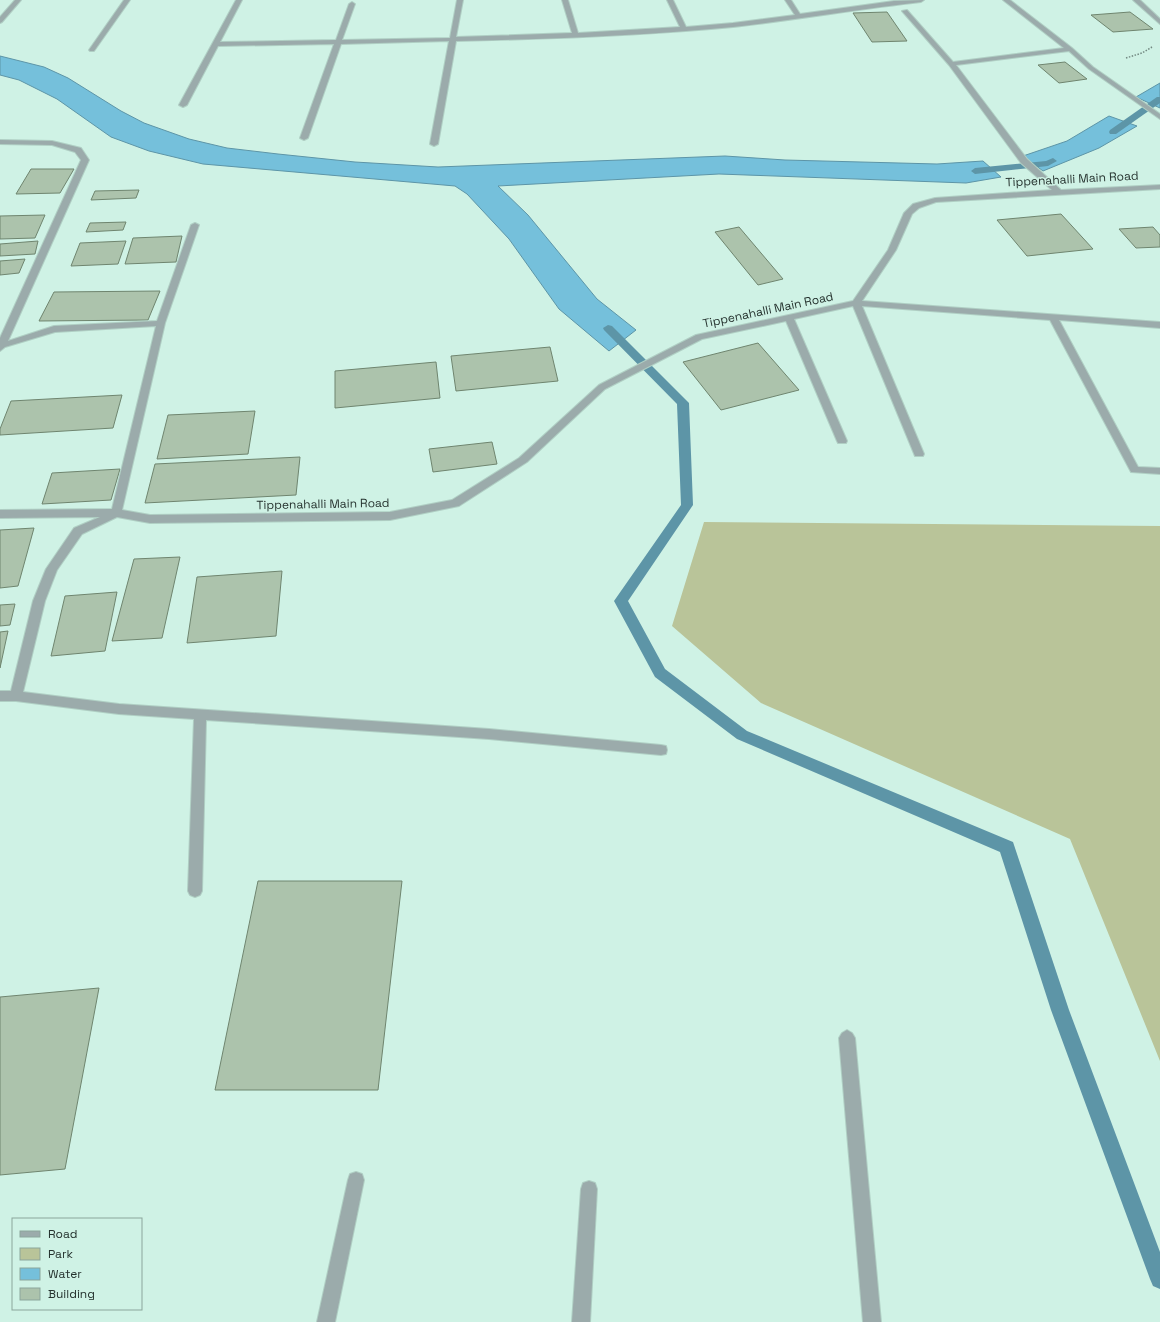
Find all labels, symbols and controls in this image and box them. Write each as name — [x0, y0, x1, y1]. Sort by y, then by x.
street label: Tippenahalli Main Road — [1005, 168, 1139, 190]
street label: Tippenahalli Main Road — [701, 288, 835, 332]
street label: Tippenahalli Main Road — [256, 495, 390, 513]
legend — [12, 1218, 142, 1310]
text: Road — [48, 1226, 77, 1242]
text: Park — [48, 1246, 73, 1262]
text: Water — [48, 1266, 82, 1282]
text: Building — [48, 1286, 95, 1302]

